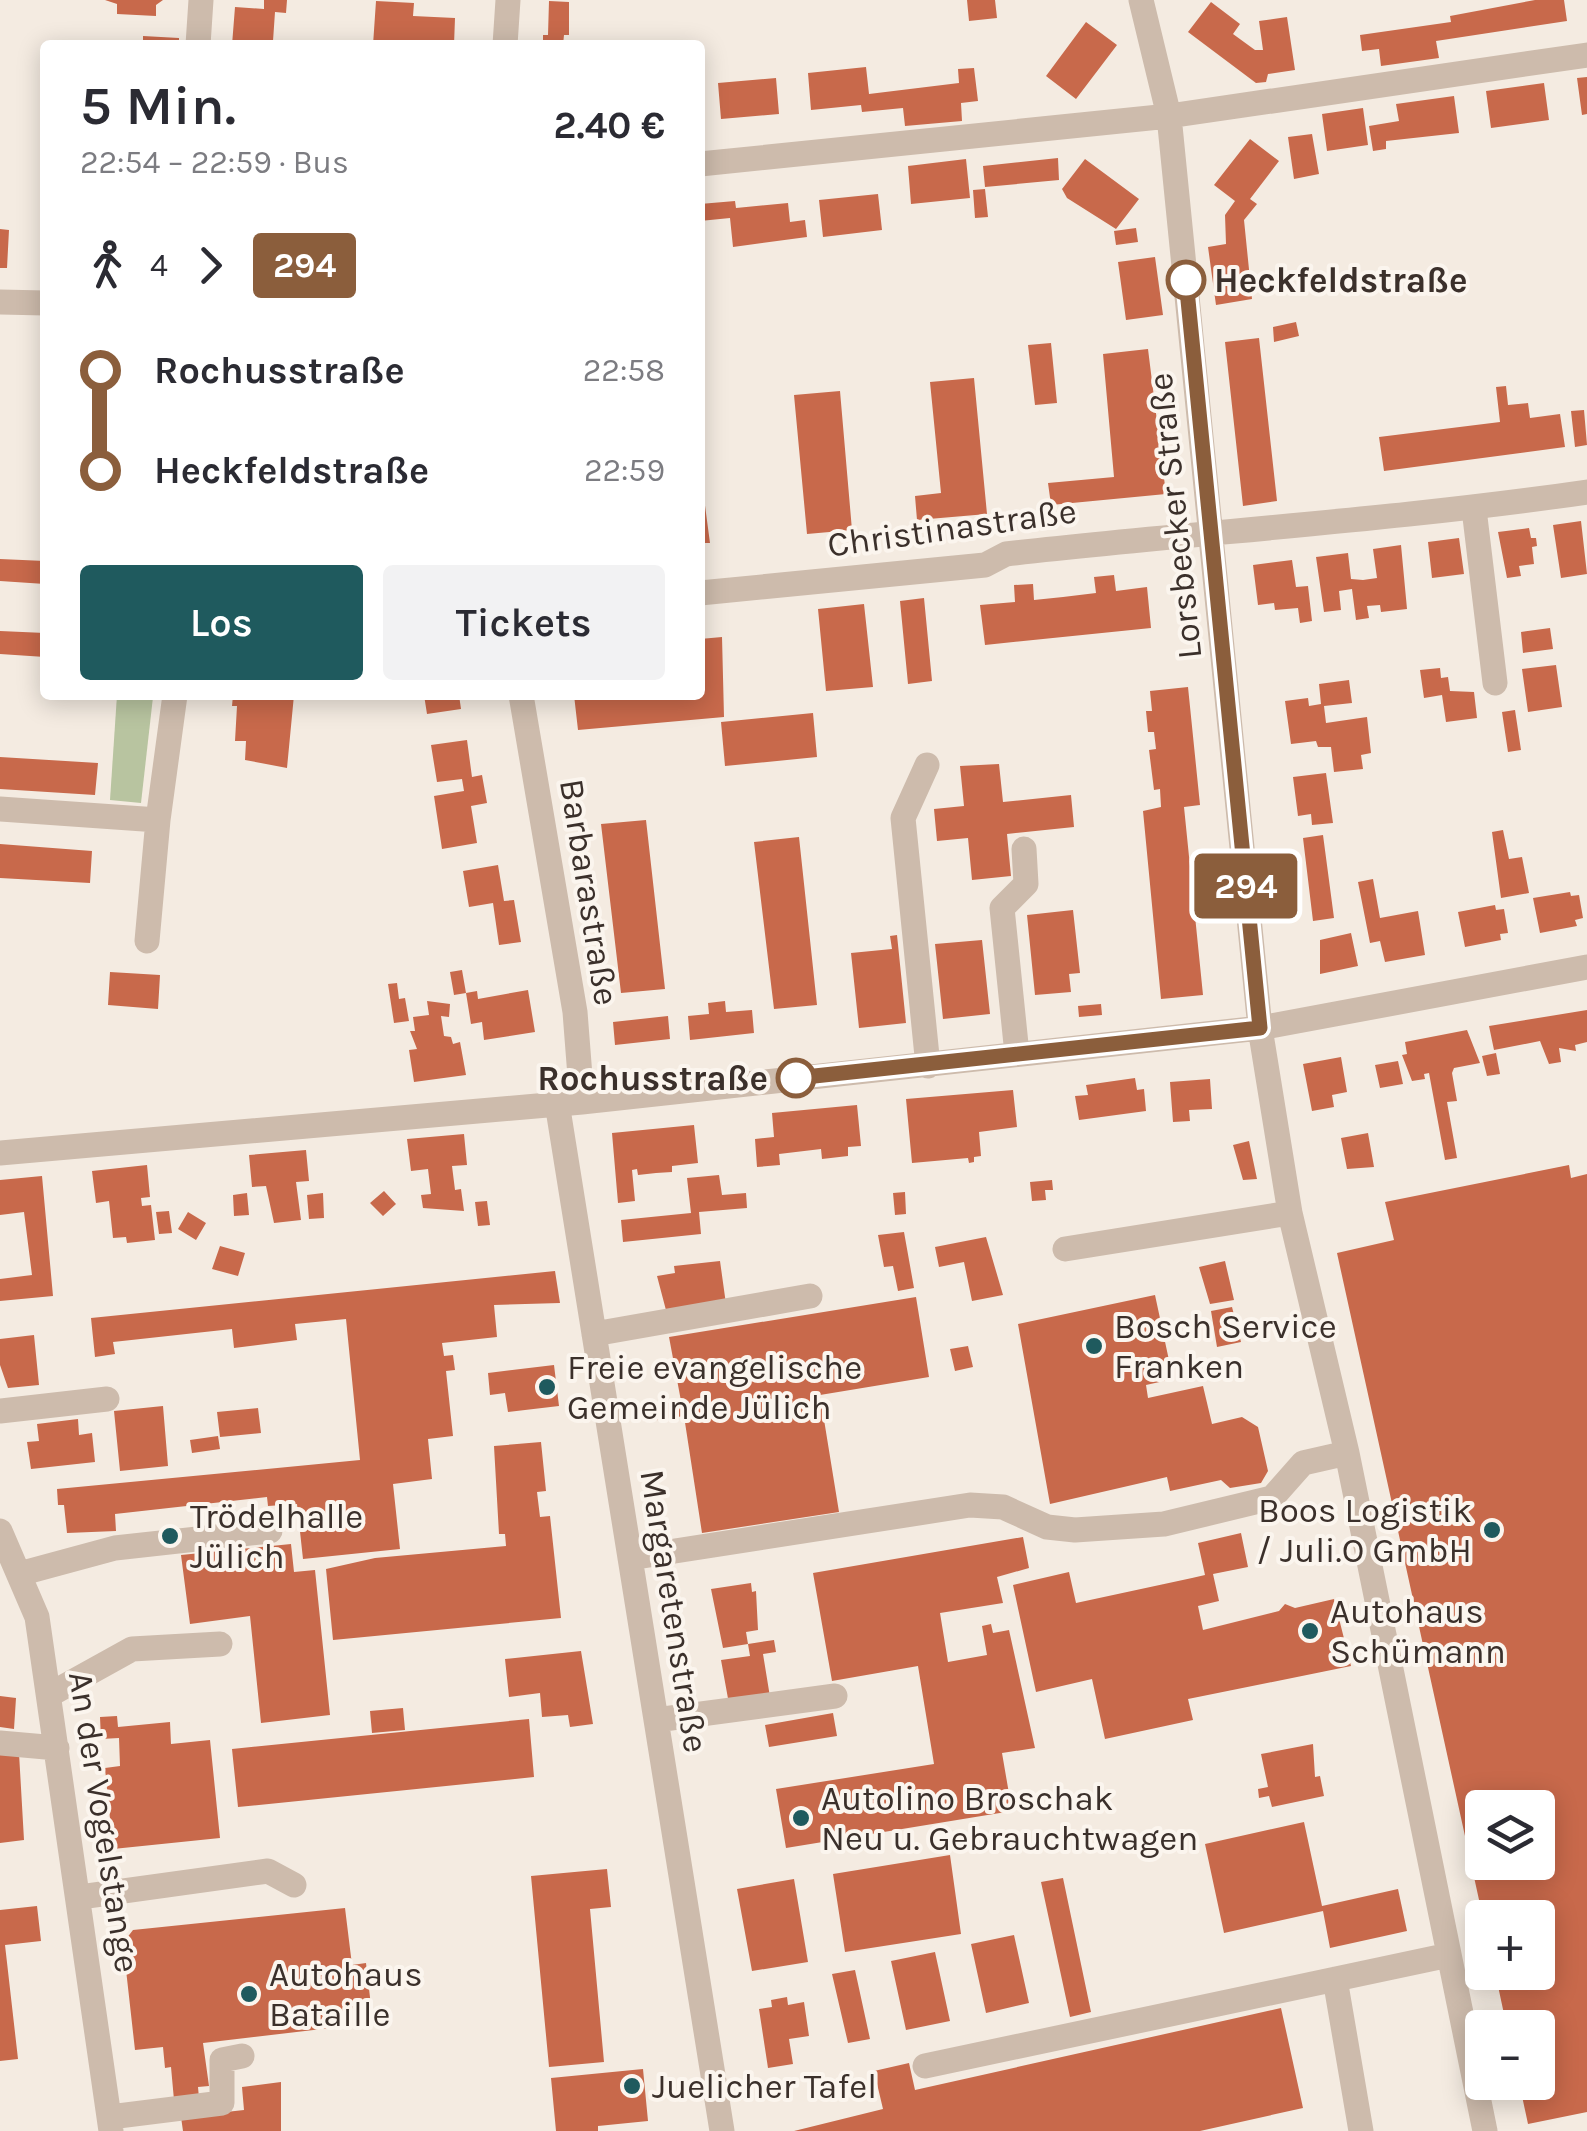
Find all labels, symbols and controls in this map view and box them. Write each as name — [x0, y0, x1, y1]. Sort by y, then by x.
text: 5 Min. — [80, 74, 236, 138]
text: 2.40 € — [554, 103, 665, 148]
text: 22:54 – 22:59 · Bus — [80, 144, 349, 181]
icon: walk — [80, 238, 135, 293]
icon: forward — [183, 238, 238, 293]
text: 294 — [273, 245, 336, 286]
text: 4 — [150, 247, 168, 284]
place label: Heckfeldstraße — [1214, 260, 1468, 301]
marker: Heckfeldstraße — [1167, 261, 1205, 299]
text: Rochusstraße — [154, 348, 405, 393]
text: 22:58 — [583, 352, 665, 389]
street label: Lorsbecker Straße — [1140, 371, 1210, 661]
text: Heckfeldstraße — [154, 448, 429, 493]
text: 22:59 — [584, 452, 665, 489]
street label: Christinastraße — [825, 490, 1079, 566]
button: Los — [80, 565, 363, 680]
button: Tickets — [383, 565, 665, 680]
street label: Barbarastraße — [551, 776, 627, 1008]
line badge: 294 — [1188, 854, 1304, 918]
text: 294 — [1214, 866, 1278, 907]
place label: Rochusstraße — [537, 1058, 768, 1099]
marker: Rochusstraße — [777, 1059, 815, 1097]
place label: Bosch Service Franken — [1114, 1306, 1337, 1387]
marker: Bosch Service Franken — [1083, 1335, 1105, 1357]
place label: Freie evangelische Gemeinde Jülich — [567, 1347, 862, 1428]
marker: Freie evangelische Gemeinde Jülich — [536, 1376, 558, 1398]
street label: Margaretenstraße — [631, 1467, 717, 1755]
place label: Boos Logistik / Juli.O GmbH — [1256, 1490, 1472, 1571]
place label: Trödelhalle Jülich — [190, 1496, 363, 1577]
marker: Boos Logistik / Juli.O GmbH — [1481, 1519, 1503, 1541]
marker: Trödelhalle Jülich — [159, 1525, 181, 1547]
place label: Autohaus Schümann — [1330, 1591, 1506, 1672]
marker: Autohaus Schümann — [1299, 1620, 1321, 1642]
street label: An der Vogelstange — [60, 1669, 148, 1975]
place label: Autolino Broschak Neu u. Gebrauchtwagen — [821, 1778, 1198, 1859]
map controls — [1465, 1790, 1555, 2100]
button: layers — [1465, 1790, 1555, 1880]
marker: Autolino Broschak Neu u. Gebrauchtwagen — [790, 1807, 812, 1829]
button: + — [1465, 1900, 1555, 1990]
place label: Autohaus Bataille — [269, 1954, 423, 2035]
marker: Autohaus Bataille — [238, 1983, 260, 2005]
button: − — [1465, 2010, 1555, 2100]
place label: Juelicher Tafel — [652, 2066, 877, 2107]
marker: Juelicher Tafel — [621, 2075, 643, 2097]

